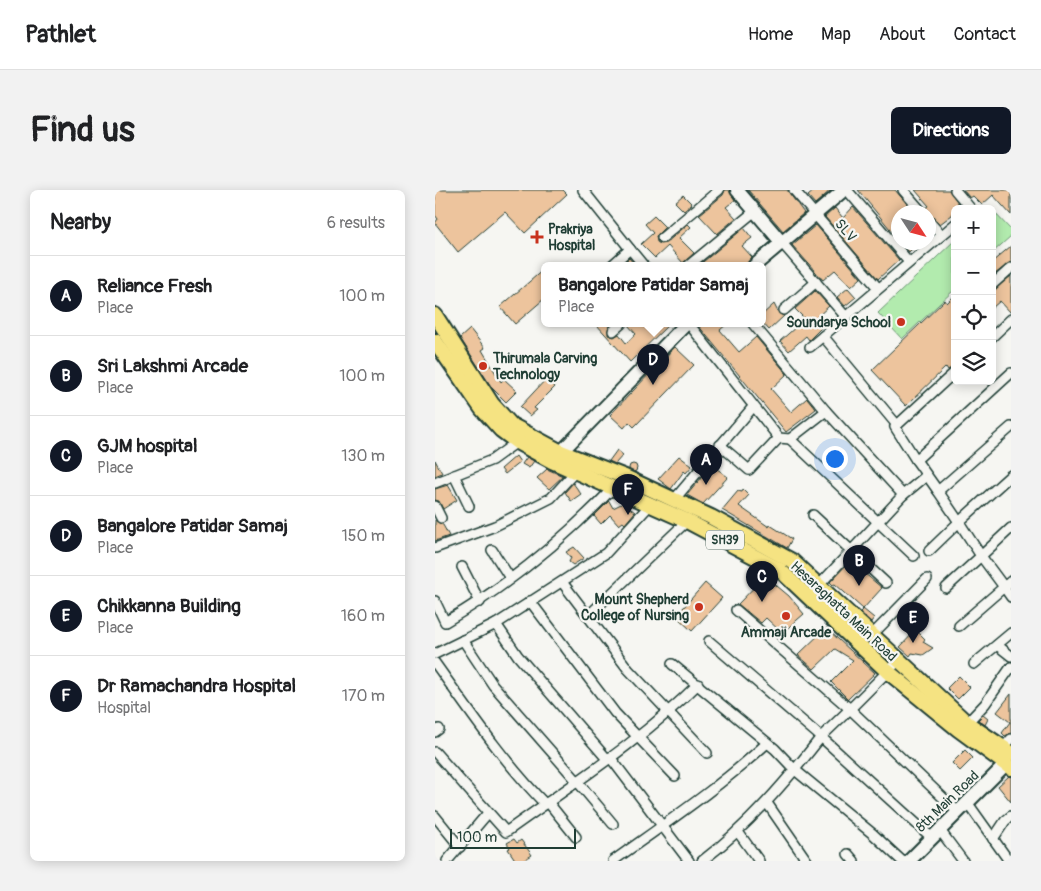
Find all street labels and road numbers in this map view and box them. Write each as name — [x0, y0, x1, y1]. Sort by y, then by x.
street label: SLV — [831, 216, 860, 245]
road number: SH39 — [706, 530, 744, 550]
street label: Hesaraghatta Main Road — [787, 558, 900, 665]
street label: 8th Main Road — [912, 767, 983, 836]

